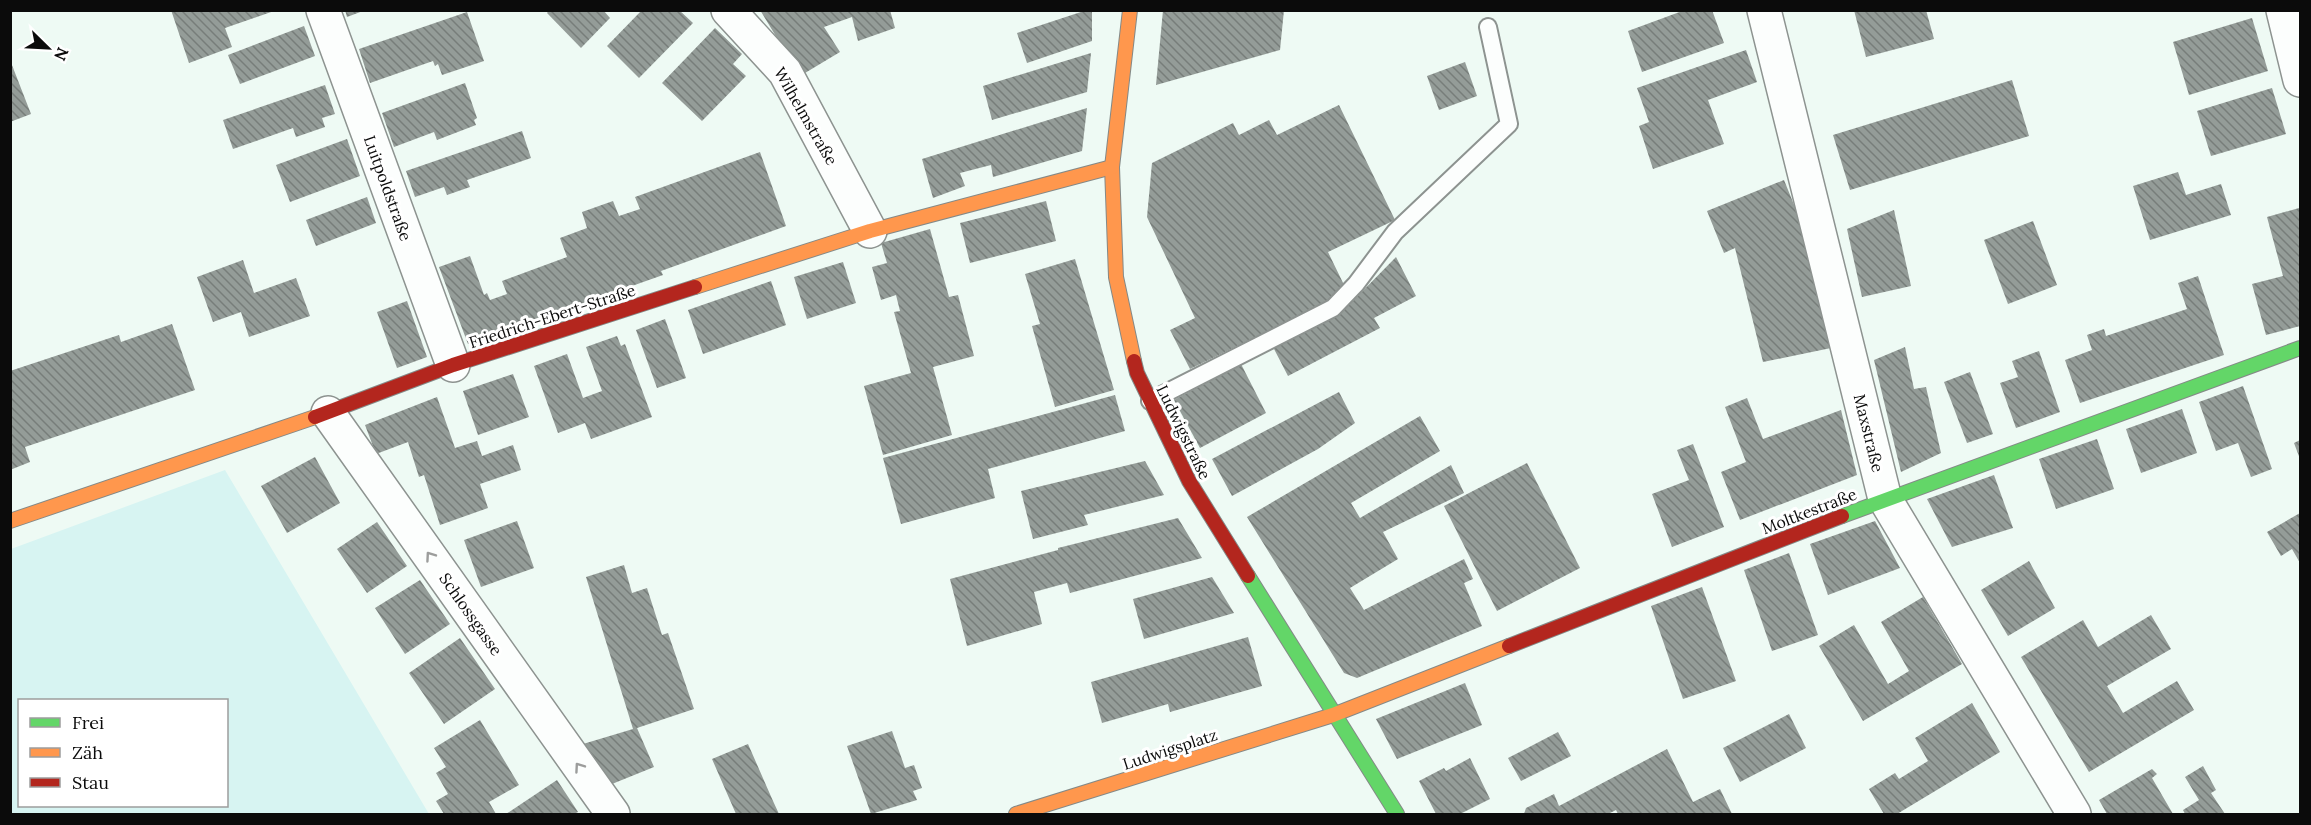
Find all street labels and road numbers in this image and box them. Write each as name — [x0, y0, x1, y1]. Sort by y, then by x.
street label: Wilhelmstraße — [770, 64, 842, 169]
street label: Luitpoldstraße — [360, 133, 416, 244]
street label: Friedrich-Ebert-Straße — [466, 280, 638, 352]
street label: Ludwigstraße — [1153, 381, 1216, 483]
street label: Maxstraße — [1850, 392, 1888, 474]
street label: Moltkestraße — [1759, 484, 1860, 538]
street label: Schlossgasse — [435, 569, 507, 659]
street label: Ludwigsplatz — [1120, 724, 1220, 774]

